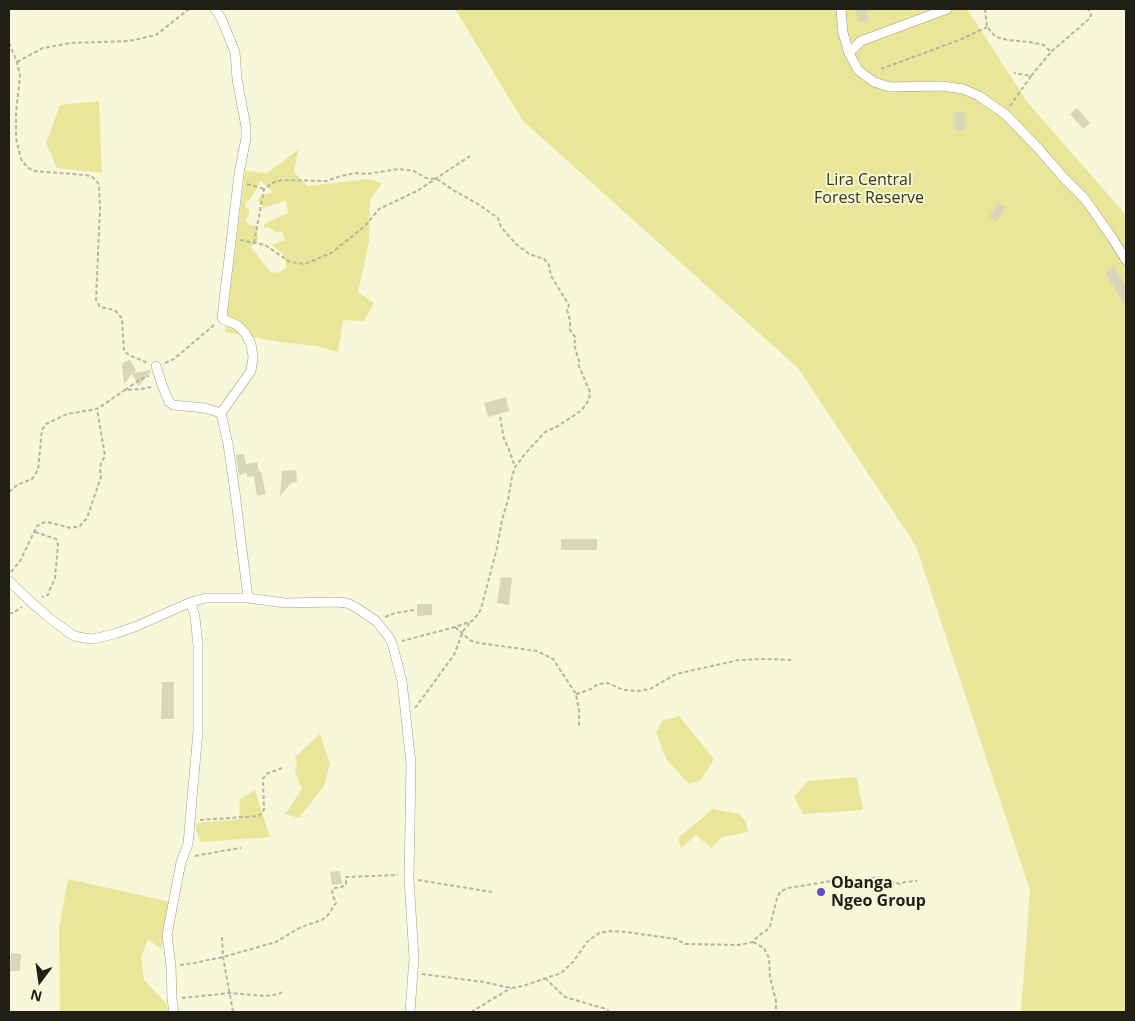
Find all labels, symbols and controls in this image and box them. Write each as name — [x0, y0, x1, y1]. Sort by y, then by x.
park label: Lira Central Forest Reserve — [814, 170, 924, 208]
place label: Obanga Ngeo Group — [831, 873, 926, 911]
marker: Obanga Ngeo Group — [815, 886, 827, 898]
north arrow — [15, 956, 65, 1006]
text: N — [28, 985, 44, 1007]

